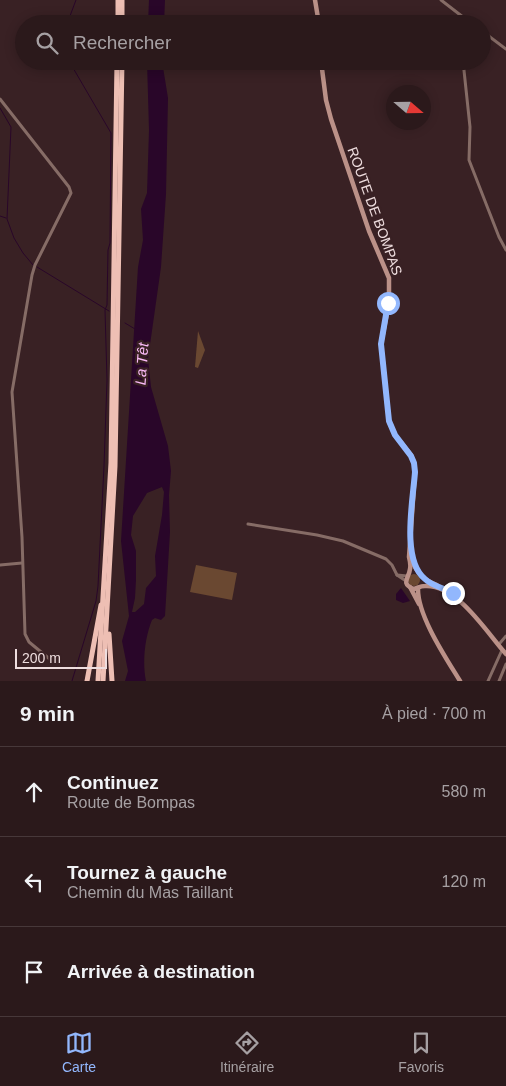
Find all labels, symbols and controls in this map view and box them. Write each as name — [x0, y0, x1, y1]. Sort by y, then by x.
search box — [15, 15, 491, 70]
icon: search — [33, 29, 61, 57]
text: Rechercher — [73, 32, 171, 53]
north arrow — [386, 85, 431, 130]
street label: ROUTE DE BOMPAS — [344, 145, 406, 277]
route start — [377, 292, 400, 315]
water label: La Têt — [132, 341, 152, 386]
route end — [442, 582, 465, 605]
scale bar — [15, 646, 108, 669]
text: 200 m — [22, 650, 61, 666]
text: 9 min — [20, 702, 75, 725]
text: À pied · 700 m — [382, 705, 486, 722]
text: Continuez — [67, 772, 159, 793]
icon: ahead — [20, 778, 48, 806]
text: 580 m — [442, 783, 486, 800]
text: Route de Bompas — [67, 794, 195, 811]
text: Tournez à gauche — [67, 862, 227, 883]
icon: left — [20, 868, 48, 896]
text: 120 m — [442, 873, 486, 890]
text: Chemin du Mas Taillant — [67, 884, 233, 901]
icon: arrive — [20, 958, 48, 986]
text: Arrivée à destination — [67, 961, 255, 982]
tab: Carte — [62, 1029, 96, 1075]
tab: Itinéraire — [220, 1029, 274, 1075]
tab: Favoris — [398, 1029, 444, 1075]

